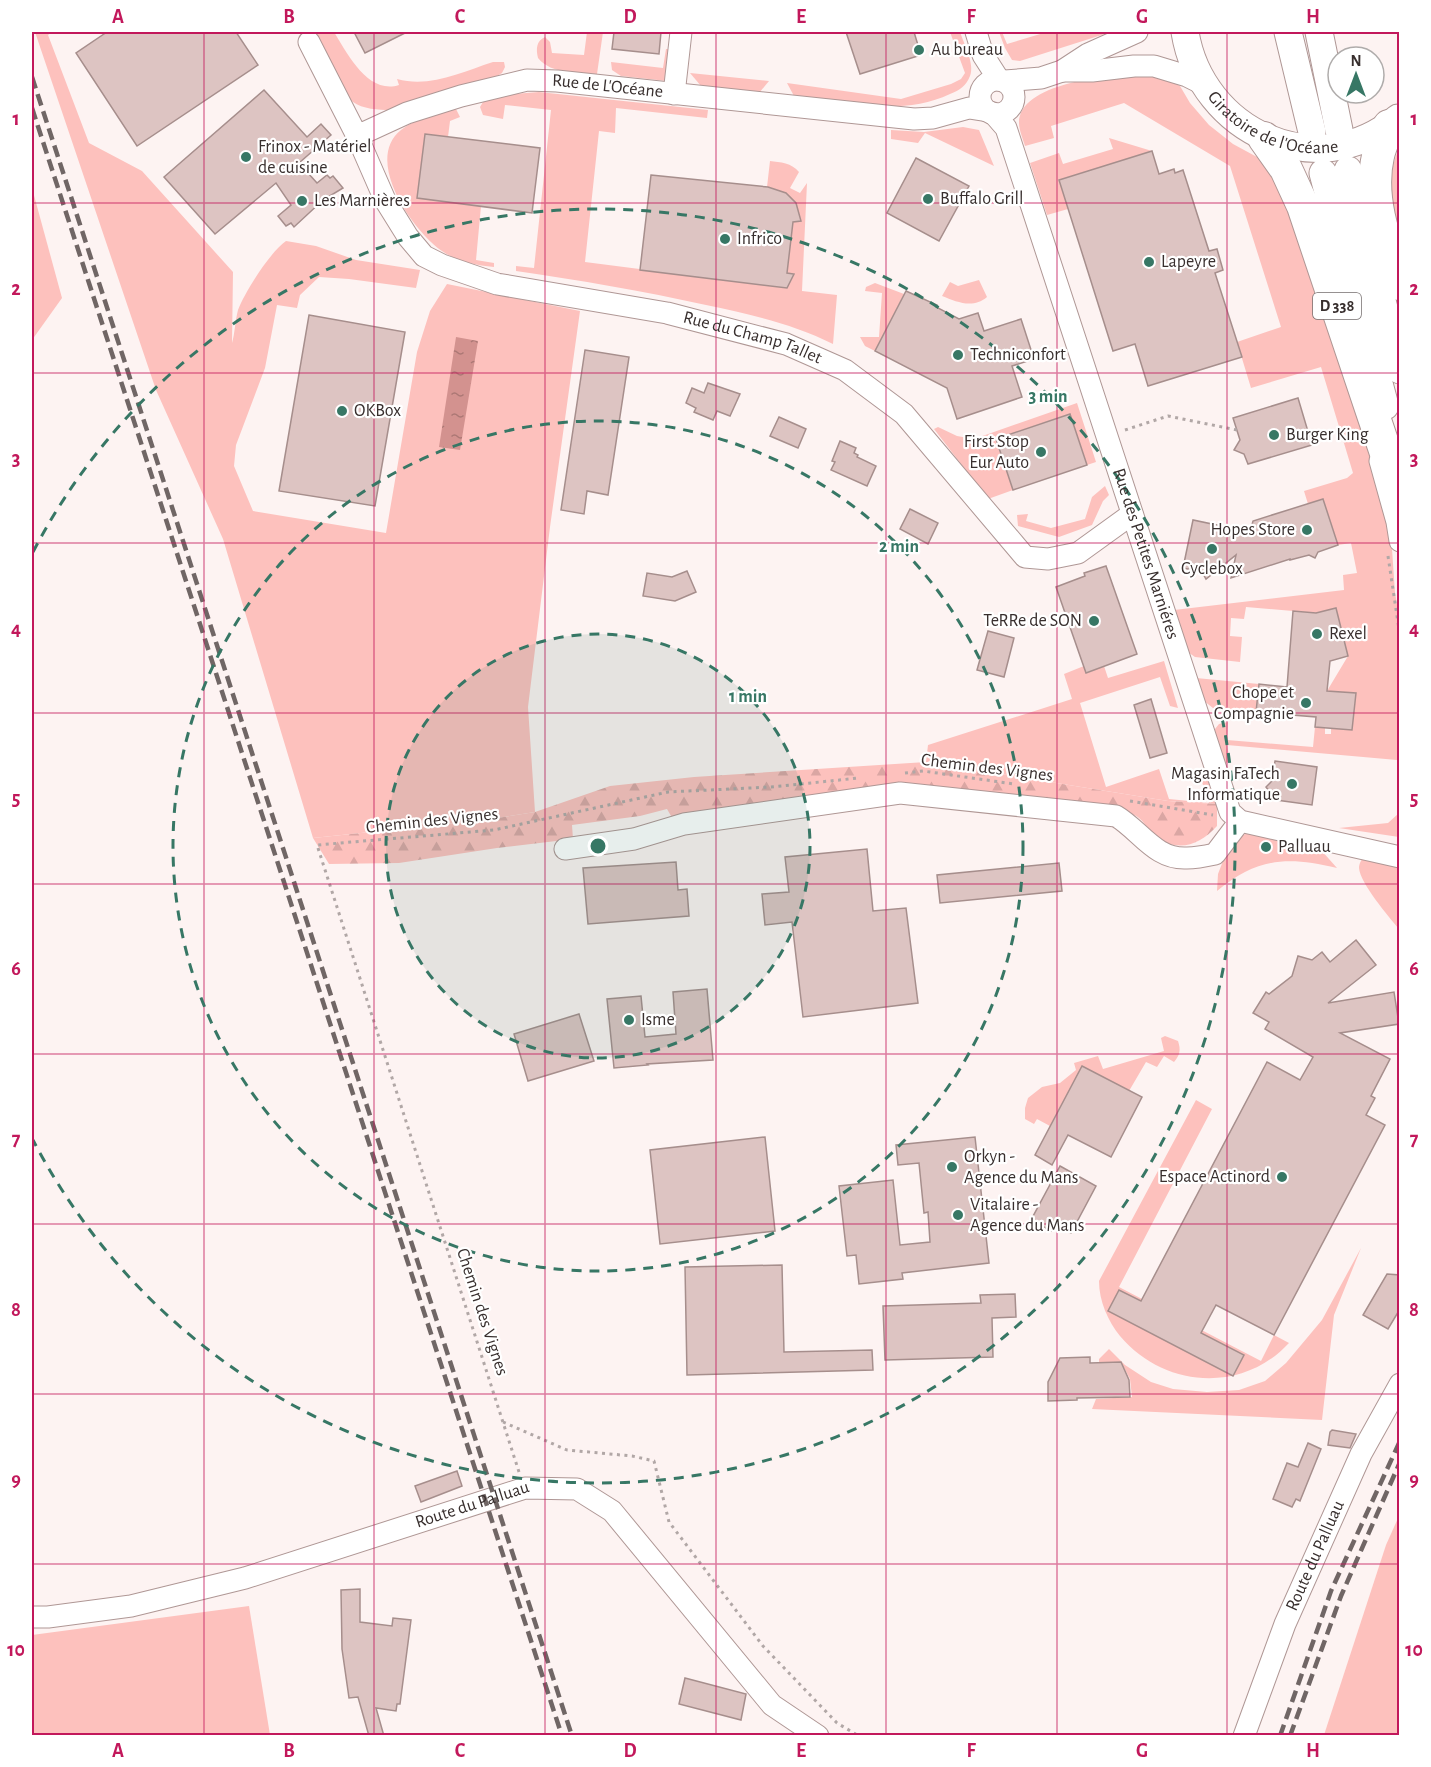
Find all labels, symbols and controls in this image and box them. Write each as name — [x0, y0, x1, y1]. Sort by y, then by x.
text: A — [112, 7, 124, 27]
text: B — [283, 7, 295, 27]
text: C — [455, 7, 466, 27]
text: D — [623, 7, 637, 27]
text: E — [796, 7, 806, 27]
text: F — [966, 7, 976, 27]
text: G — [1136, 7, 1148, 27]
text: H — [1306, 7, 1320, 27]
place label: Au bureau — [931, 41, 1003, 59]
marker: Au bureau — [912, 43, 926, 57]
north arrow — [1326, 45, 1386, 105]
text: N — [1350, 53, 1362, 69]
street label: Rue de L'Océane — [552, 72, 664, 101]
street label: Giratoire de l'Océane — [1204, 88, 1340, 157]
text: 1 — [12, 109, 20, 129]
text: 1 — [1410, 109, 1418, 129]
place label: Frinox - Matériel de cuisine — [258, 138, 372, 177]
marker: Frinox - Matériel de cuisine — [239, 150, 253, 164]
place label: Buffalo Grill — [940, 190, 1023, 208]
place label: Les Marnières — [314, 192, 410, 210]
marker: Buffalo Grill — [921, 192, 935, 206]
marker: Les Marnières — [295, 194, 309, 208]
place label: Infrico — [737, 230, 782, 248]
marker: Infrico — [718, 232, 732, 246]
place label: Lapeyre — [1161, 253, 1216, 271]
marker: Lapeyre — [1142, 255, 1156, 269]
text: 2 — [11, 279, 21, 299]
text: 2 — [1409, 279, 1419, 299]
road number: D 338 — [1313, 293, 1361, 319]
street label: Rue du Champ Tallet — [681, 309, 825, 368]
place label: Techniconfort — [970, 346, 1066, 364]
marker: Techniconfort — [951, 348, 965, 362]
text: 3 min — [1028, 388, 1068, 406]
place label: OKBox — [354, 402, 401, 420]
marker: OKBox — [335, 404, 349, 418]
place label: Burger King — [1286, 426, 1369, 444]
marker: Burger King — [1267, 428, 1281, 442]
place label: First Stop Eur Auto — [964, 433, 1029, 472]
marker: First Stop Eur Auto — [1034, 445, 1048, 459]
text: 3 — [12, 449, 20, 469]
text: 3 — [1410, 449, 1418, 469]
street label: Rue des Petites Marniéres — [1109, 466, 1182, 642]
place label: Hopes Store — [1210, 521, 1295, 539]
marker: Hopes Store — [1300, 523, 1314, 537]
text: 2 min — [879, 538, 919, 556]
marker: Cyclebox — [1205, 542, 1219, 556]
place label: Cyclebox — [1181, 560, 1243, 578]
place label: TeRRe de SON — [983, 612, 1082, 630]
marker: TeRRe de SON — [1087, 614, 1101, 628]
text: 4 — [11, 619, 21, 639]
text: 4 — [1409, 619, 1419, 639]
place label: Rexel — [1329, 625, 1367, 643]
marker: Rexel — [1310, 627, 1324, 641]
place label: Chope et Compagnie — [1214, 684, 1294, 723]
text: 1 min — [729, 688, 767, 706]
marker: Chope et Compagnie — [1299, 696, 1313, 710]
street label: Chemin des Vignes — [920, 751, 1054, 785]
place label: Magasin FaTech Informatique — [1171, 765, 1280, 804]
marker: Magasin FaTech Informatique — [1285, 777, 1299, 791]
text: 5 — [12, 789, 20, 809]
text: 5 — [1410, 789, 1418, 809]
street label: Chemin des Vignes — [365, 805, 499, 837]
centre of rings — [588, 836, 608, 856]
place label: Palluau — [1278, 838, 1331, 856]
marker: Palluau — [1259, 840, 1273, 854]
text: 6 — [11, 959, 21, 979]
text: 6 — [1409, 959, 1419, 979]
place label: Isme — [641, 1011, 675, 1029]
marker: Isme — [622, 1013, 636, 1027]
text: 7 — [12, 1129, 21, 1149]
text: 7 — [1410, 1129, 1419, 1149]
place label: Orkyn - Agence du Mans — [964, 1148, 1079, 1187]
marker: Orkyn - Agence du Mans — [945, 1160, 959, 1174]
place label: Espace Actinord — [1159, 1168, 1270, 1186]
marker: Espace Actinord — [1275, 1170, 1289, 1184]
place label: Vitalaire - Agence du Mans — [970, 1196, 1085, 1235]
marker: Vitalaire - Agence du Mans — [951, 1208, 965, 1222]
street label: Chemin des Vignes — [453, 1246, 511, 1378]
text: 8 — [11, 1300, 21, 1320]
text: 8 — [1409, 1300, 1419, 1320]
text: 9 — [11, 1470, 21, 1490]
text: 9 — [1409, 1470, 1419, 1490]
street label: Route du Palluau — [413, 1478, 532, 1532]
street label: Route du Palluau — [1283, 1498, 1348, 1614]
text: 10 — [7, 1640, 25, 1660]
text: 10 — [1405, 1640, 1423, 1660]
text: A — [112, 1741, 124, 1761]
text: B — [283, 1741, 295, 1761]
text: C — [455, 1741, 466, 1761]
text: D — [623, 1741, 637, 1761]
text: E — [796, 1741, 806, 1761]
text: F — [966, 1741, 976, 1761]
text: G — [1136, 1741, 1148, 1761]
text: H — [1306, 1741, 1320, 1761]

